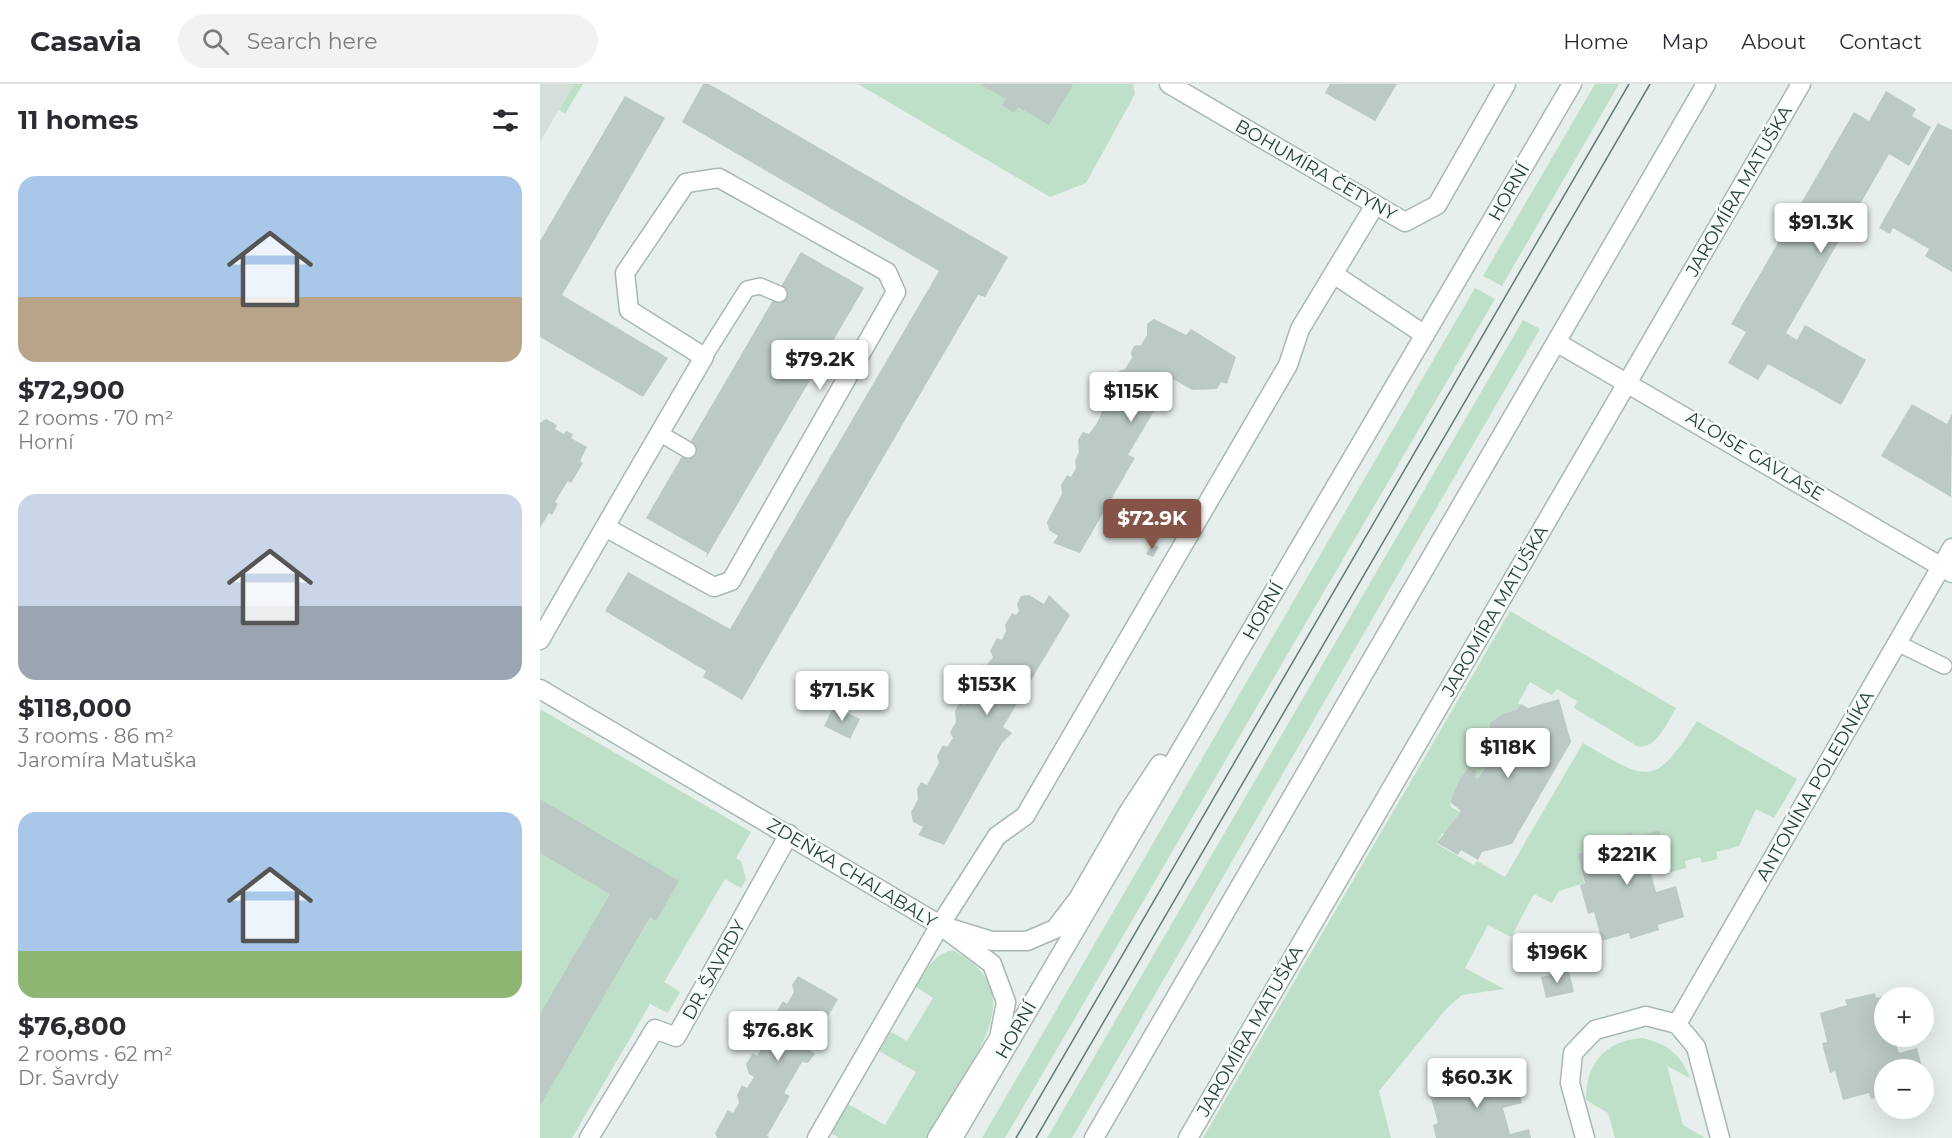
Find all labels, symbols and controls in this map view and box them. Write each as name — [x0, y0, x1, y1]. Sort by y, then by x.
search box — [178, 14, 598, 68]
text: Casavia — [30, 24, 142, 58]
icon: search — [199, 25, 232, 58]
text: Search here — [247, 28, 378, 55]
text: Home — [1563, 29, 1628, 54]
text: Map — [1661, 29, 1708, 54]
text: About — [1741, 29, 1806, 54]
text: Contact — [1839, 29, 1922, 54]
street label: JAROMÍRA MATUŠKA — [1681, 102, 1797, 281]
text: 11 homes — [18, 104, 138, 136]
icon: filters — [489, 104, 522, 137]
street label: BOHUMÍRA ČETYNY — [1231, 115, 1401, 226]
street label: HORNÍ — [1484, 159, 1535, 225]
pin: $91.3K — [1772, 203, 1870, 254]
text: $91.3K — [1788, 210, 1854, 234]
icon: home — [216, 215, 324, 323]
pin: $79.2K — [771, 340, 869, 391]
text: $79.2K — [785, 347, 855, 371]
pin: $115K — [1089, 372, 1173, 423]
text: $72,900 — [18, 374, 125, 406]
text: $115K — [1104, 379, 1158, 403]
text: 2 rooms · 70 m² — [18, 406, 174, 430]
street label: ALOISE GAVLASE — [1682, 406, 1828, 506]
text: Horní — [18, 430, 74, 454]
pin: $72.9K — [1103, 499, 1201, 550]
text: $72.9K — [1117, 506, 1187, 530]
street label: JAROMÍRA MATUŠKA — [1437, 522, 1553, 701]
icon: home — [216, 533, 324, 641]
street label: HORNÍ — [1238, 578, 1289, 644]
pin: $153K — [945, 665, 1029, 716]
pin: $71.5K — [793, 671, 891, 722]
text: $153K — [958, 672, 1016, 696]
text: $71.5K — [810, 678, 874, 702]
street label: ANTONÍNA POLEDNÍKA — [1751, 687, 1879, 885]
text: $118,000 — [18, 692, 132, 724]
text: 3 rooms · 86 m² — [18, 724, 174, 748]
pin: $118K — [1466, 728, 1550, 779]
text: $118K — [1480, 735, 1536, 759]
text: Jaromíra Matuška — [18, 748, 197, 772]
street label: ZDEŇKA CHALABALY — [763, 814, 941, 933]
pin: $221K — [1585, 835, 1669, 886]
text: $221K — [1598, 842, 1657, 866]
icon: home — [216, 851, 324, 959]
street label: DR. ŠAVRDY — [678, 916, 751, 1024]
pin: $196K — [1515, 933, 1599, 984]
text: $196K — [1527, 940, 1587, 964]
street label: JAROMÍRA MATUŠKA — [1192, 942, 1308, 1121]
map controls — [1874, 987, 1934, 1119]
button: + — [1874, 987, 1934, 1047]
street label: HORNÍ — [991, 997, 1042, 1063]
text: $76,800 — [18, 1010, 126, 1042]
pin: $76.8K — [729, 1011, 827, 1062]
text: $76.8K — [743, 1018, 813, 1042]
text: 2 rooms · 62 m² — [18, 1042, 173, 1066]
pin: $60.3K — [1428, 1058, 1526, 1109]
button: − — [1874, 1059, 1934, 1119]
text: $60.3K — [1442, 1065, 1512, 1089]
text: Dr. Šavrdy — [18, 1066, 119, 1090]

